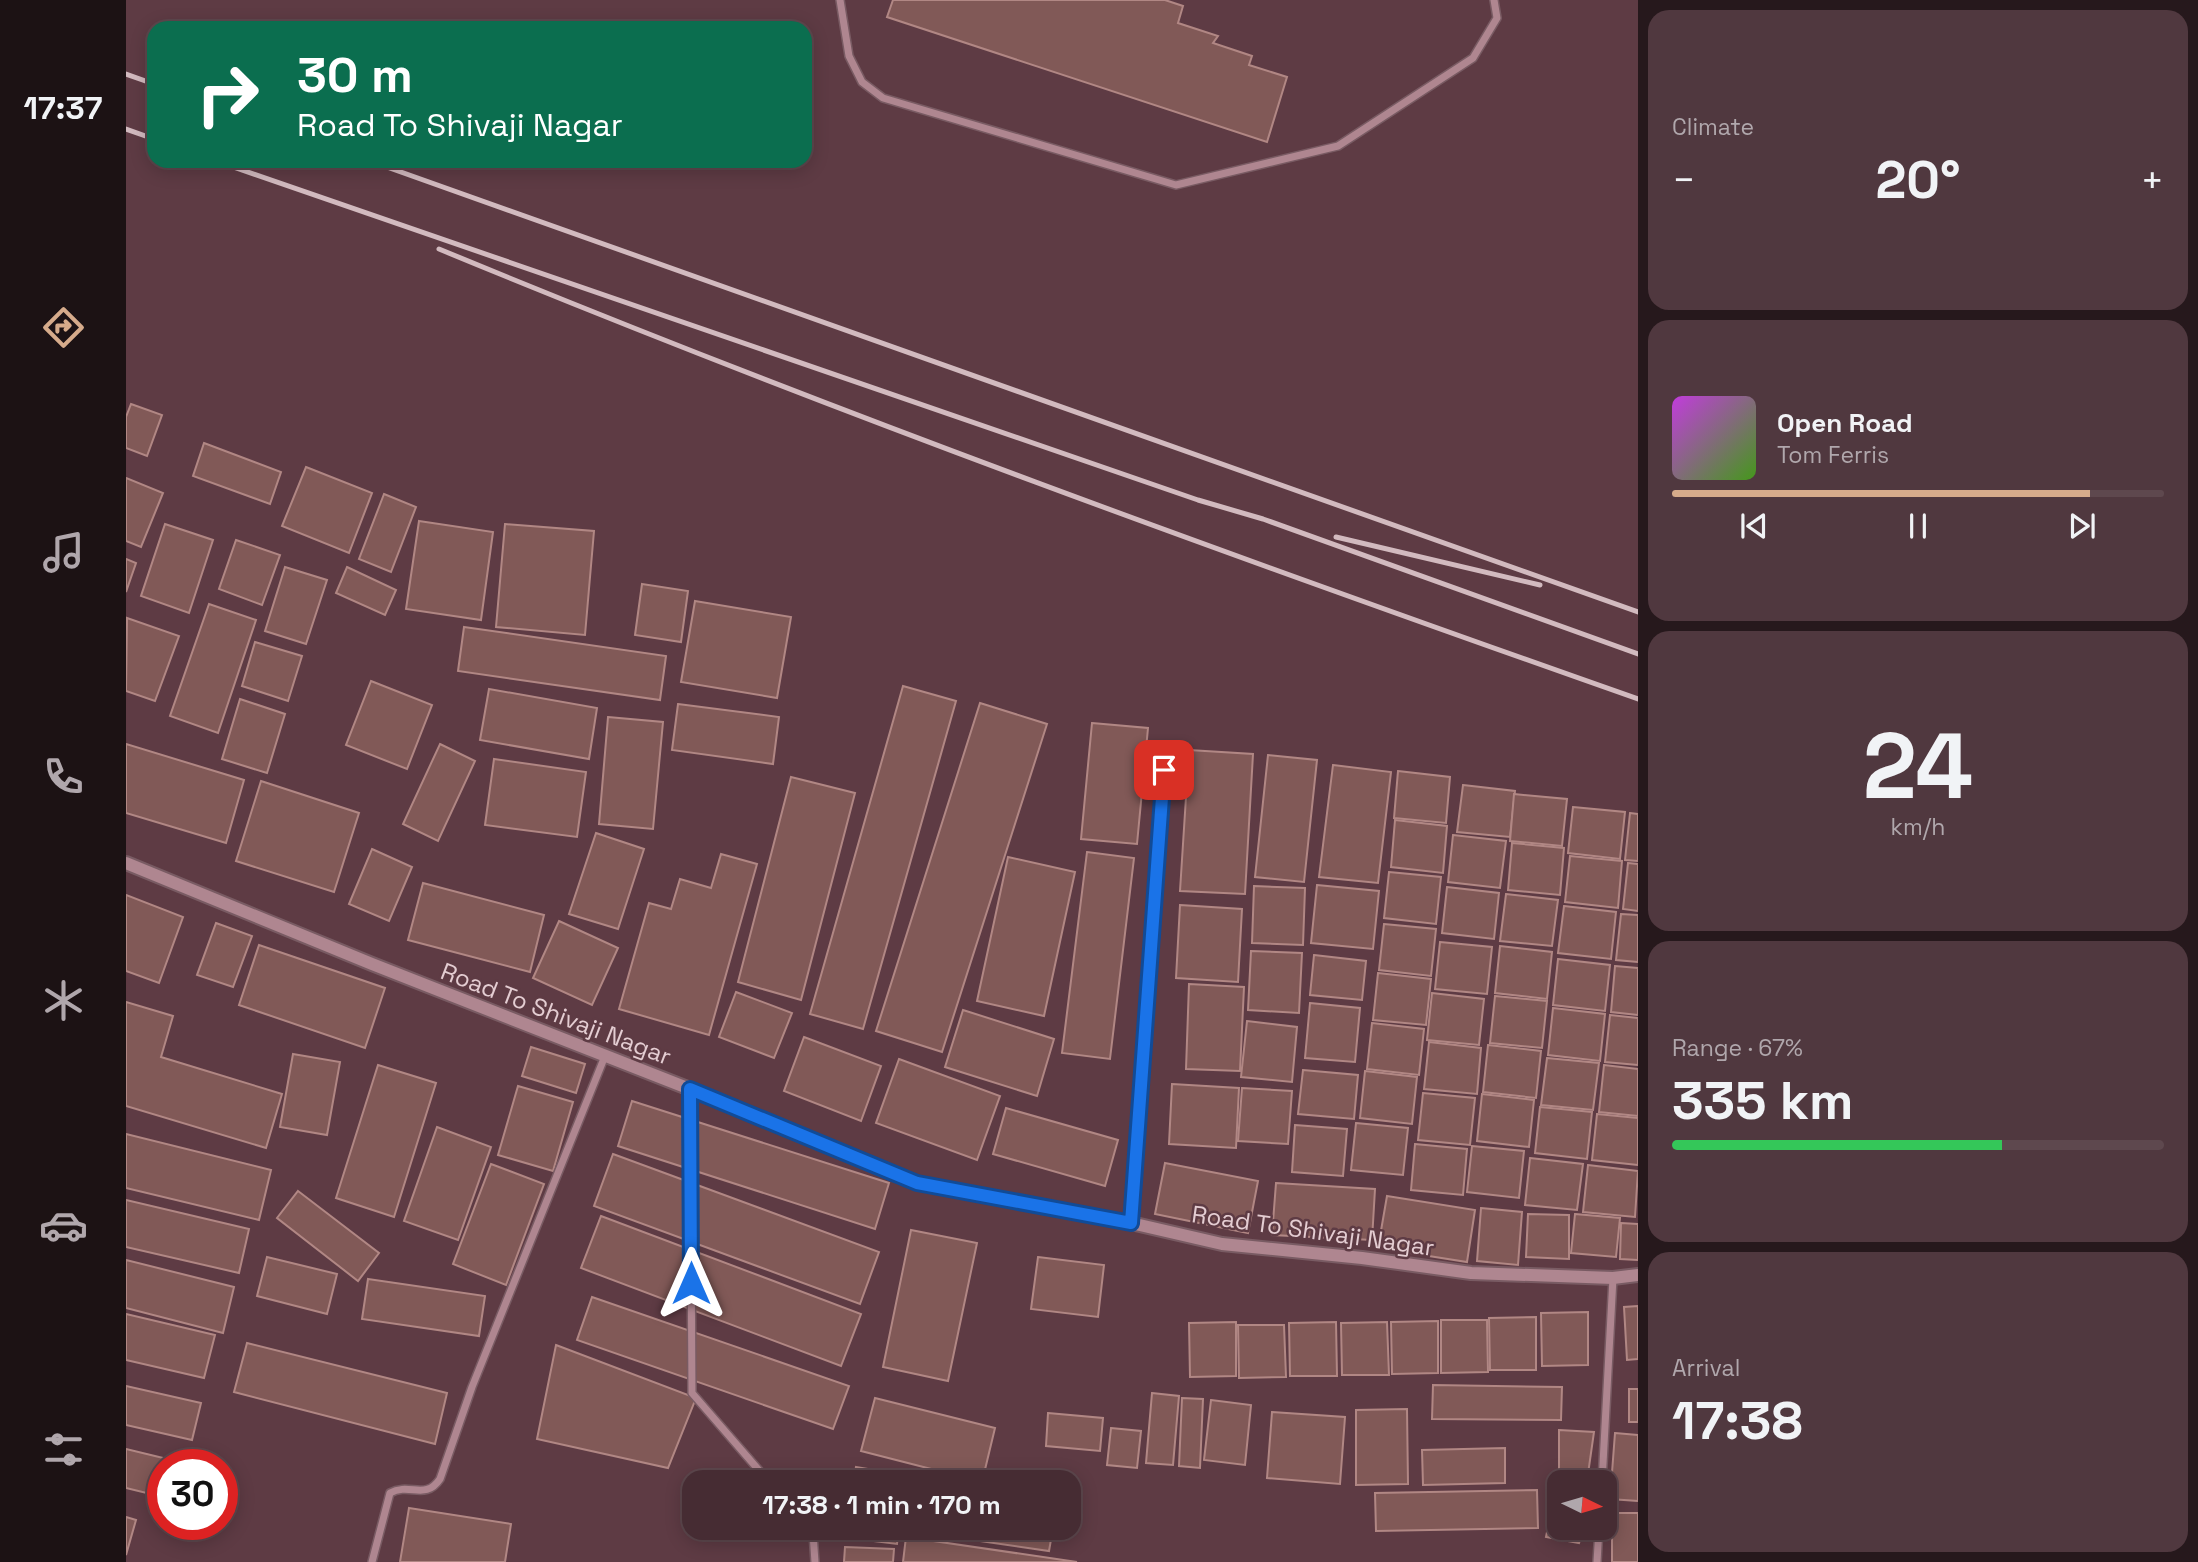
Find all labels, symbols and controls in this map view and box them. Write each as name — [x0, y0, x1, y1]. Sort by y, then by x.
text: 30 m — [297, 44, 413, 106]
icon: right — [182, 49, 273, 140]
text: 17:37 — [24, 88, 102, 128]
text: Road To Shivaji Nagar — [297, 105, 623, 145]
text: Climate — [1672, 112, 1754, 142]
text: 20° — [1875, 147, 1961, 213]
text: − — [1672, 156, 1696, 204]
text: + — [2140, 156, 2164, 204]
icon: directions — [39, 303, 88, 352]
text: Open Road — [1777, 406, 1913, 440]
text: Tom Ferris — [1777, 440, 1889, 470]
icon: previous — [1735, 507, 1773, 545]
icon: pause — [1899, 507, 1937, 545]
icon: next — [2063, 507, 2101, 545]
icon: music — [39, 528, 88, 577]
text: 24 — [1863, 708, 1973, 825]
pin — [1134, 740, 1194, 800]
icon: arrive — [1145, 751, 1183, 789]
icon: phone — [39, 752, 88, 801]
text: km/h — [1891, 812, 1945, 842]
street label: Road To Shivaji Nagar — [437, 955, 676, 1072]
icon: climate — [39, 976, 88, 1025]
text: Range · 67% — [1672, 1033, 1803, 1063]
text: 335 km — [1672, 1068, 1853, 1134]
street label: Road To Shivaji Nagar — [1190, 1198, 1436, 1263]
icon: car — [39, 1201, 88, 1250]
position arrow — [654, 1246, 728, 1320]
text: Arrival — [1672, 1353, 1740, 1383]
text: 17:38 — [1672, 1388, 1803, 1454]
icon: filters — [39, 1425, 88, 1474]
speed limit sign: 30 — [147, 1449, 238, 1540]
north arrow — [1547, 1470, 1617, 1540]
map controls — [1547, 1470, 1617, 1540]
text: 17:38 · 1 min · 170 m — [762, 1488, 1001, 1522]

